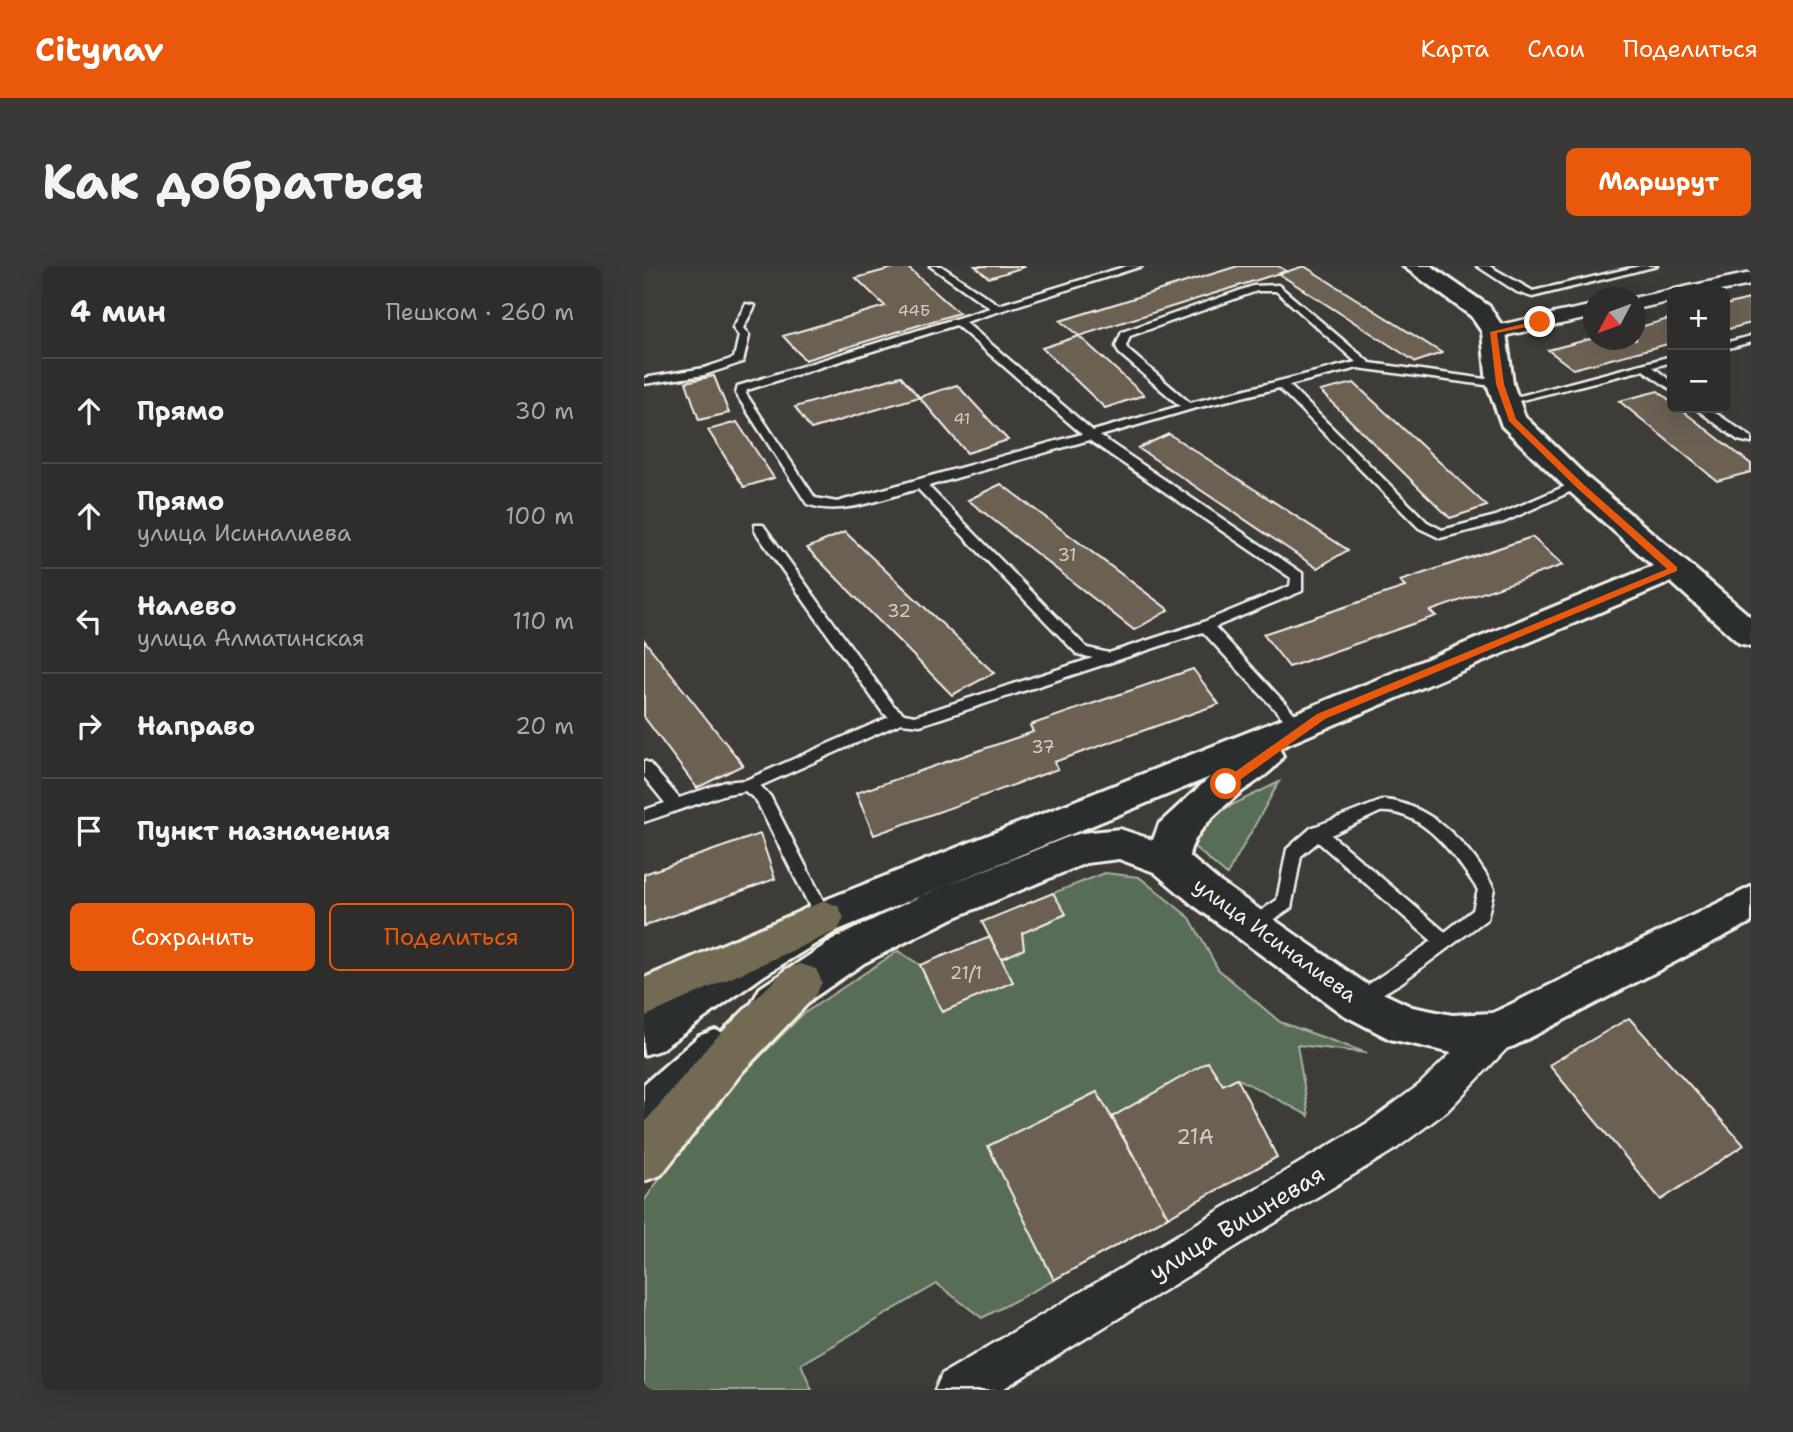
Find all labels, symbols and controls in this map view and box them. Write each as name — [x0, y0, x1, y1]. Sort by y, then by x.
text: Citynav — [35, 27, 164, 72]
text: Карта — [1421, 33, 1489, 65]
text: Слои — [1527, 33, 1585, 65]
text: Поделиться — [1623, 33, 1758, 65]
button: Маршрут — [1566, 148, 1751, 216]
text: Как добраться — [42, 149, 424, 215]
north arrow — [1583, 287, 1646, 350]
map controls — [1667, 287, 1730, 413]
button: + — [1667, 287, 1730, 350]
text: 4 мин — [70, 291, 166, 332]
text: Пешком · 260 m — [386, 297, 574, 327]
house number: 44Б — [898, 300, 930, 321]
route end — [1524, 306, 1555, 337]
button: − — [1667, 350, 1730, 413]
icon: ahead — [70, 392, 108, 430]
text: Прямо — [137, 393, 225, 428]
text: 30 m — [515, 396, 574, 426]
house number: 41 — [953, 408, 971, 429]
text: Прямо — [137, 483, 225, 518]
icon: ahead — [70, 497, 108, 535]
text: 100 m — [505, 501, 574, 531]
text: улица Исиналиева — [137, 518, 351, 548]
house number: 31 — [1057, 543, 1077, 567]
text: Налево — [137, 588, 237, 623]
house number: 32 — [887, 599, 911, 623]
icon: left — [70, 602, 108, 640]
text: 110 m — [512, 606, 574, 636]
text: улица Алматинская — [137, 623, 365, 653]
icon: right — [70, 707, 108, 745]
text: Направо — [137, 708, 255, 743]
text: 20 m — [515, 711, 574, 741]
house number: 37 — [1031, 735, 1055, 759]
route start — [1210, 768, 1241, 799]
icon: arrive — [70, 812, 108, 850]
text: Пункт назначения — [137, 813, 390, 848]
street label: улица Исиналиева — [1188, 871, 1362, 1009]
button: Сохранить — [70, 903, 315, 971]
button: Поделиться — [329, 903, 574, 971]
house number: 21/1 — [950, 961, 982, 985]
house number: 21А — [1176, 1123, 1214, 1151]
street label: улица Вишневая — [1143, 1158, 1331, 1288]

